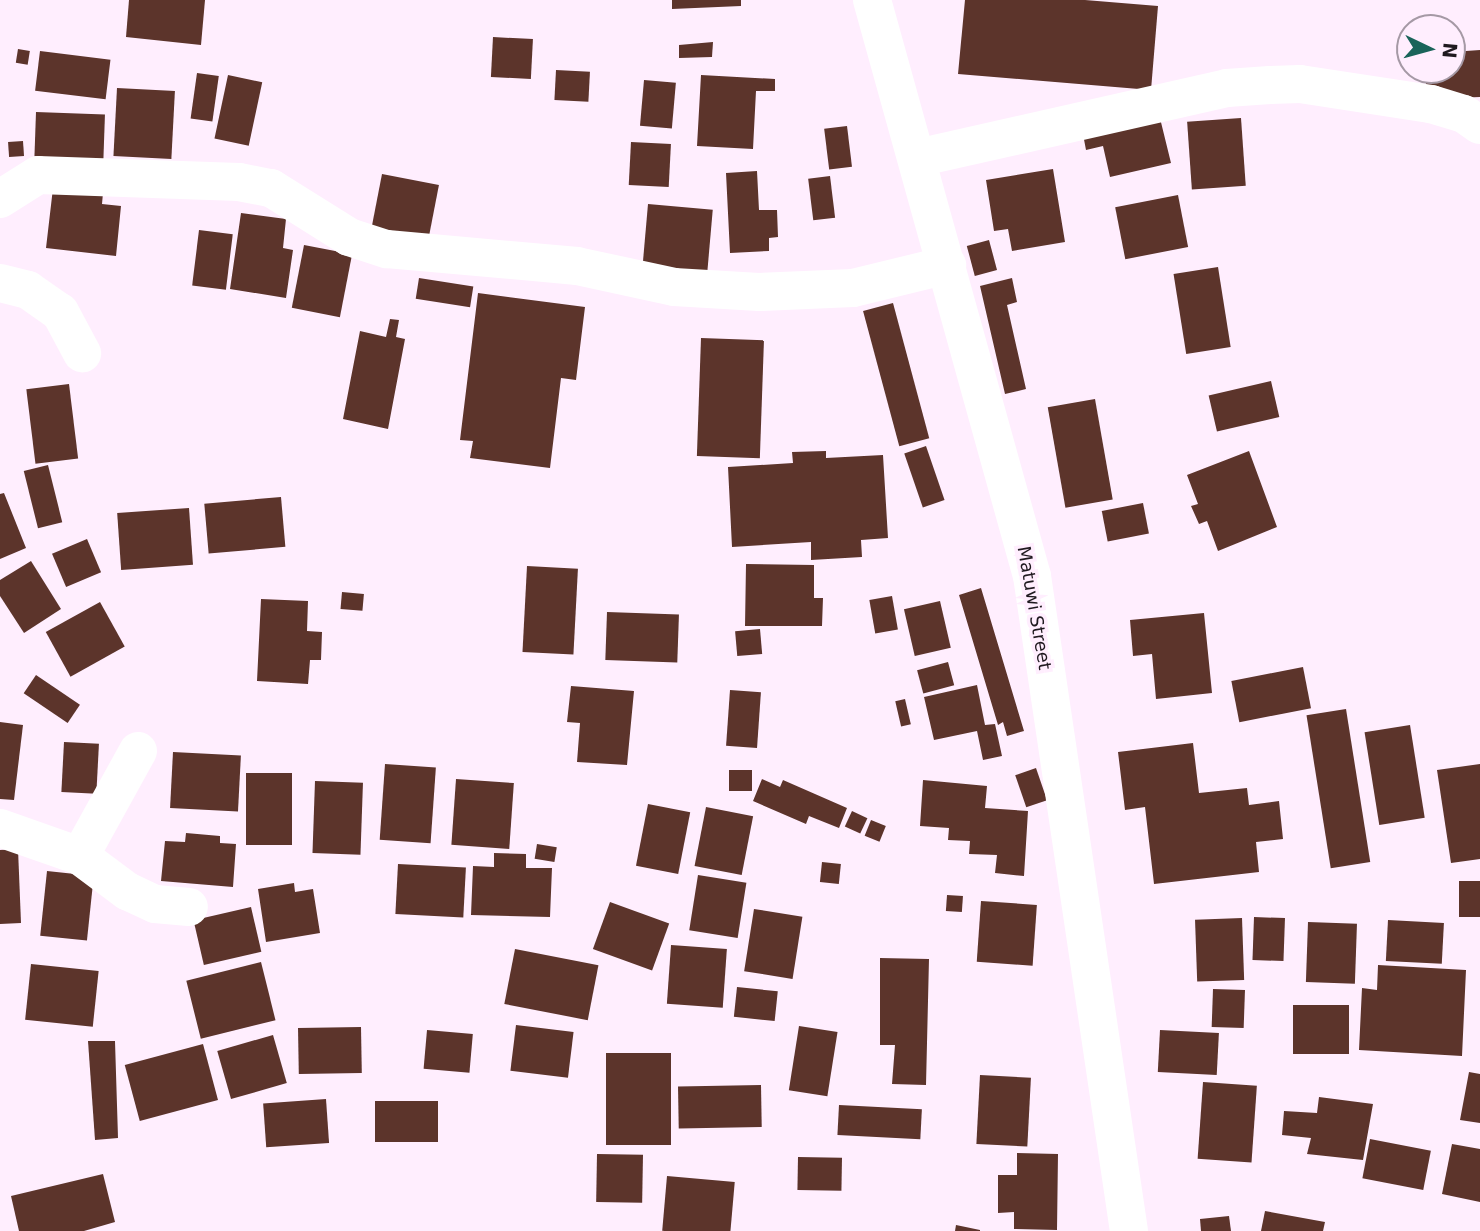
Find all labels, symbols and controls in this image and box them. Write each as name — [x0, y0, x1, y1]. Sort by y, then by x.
north arrow — [1396, 14, 1466, 84]
text: N — [1438, 42, 1462, 60]
street label: Matuwi Street — [1012, 544, 1056, 672]

